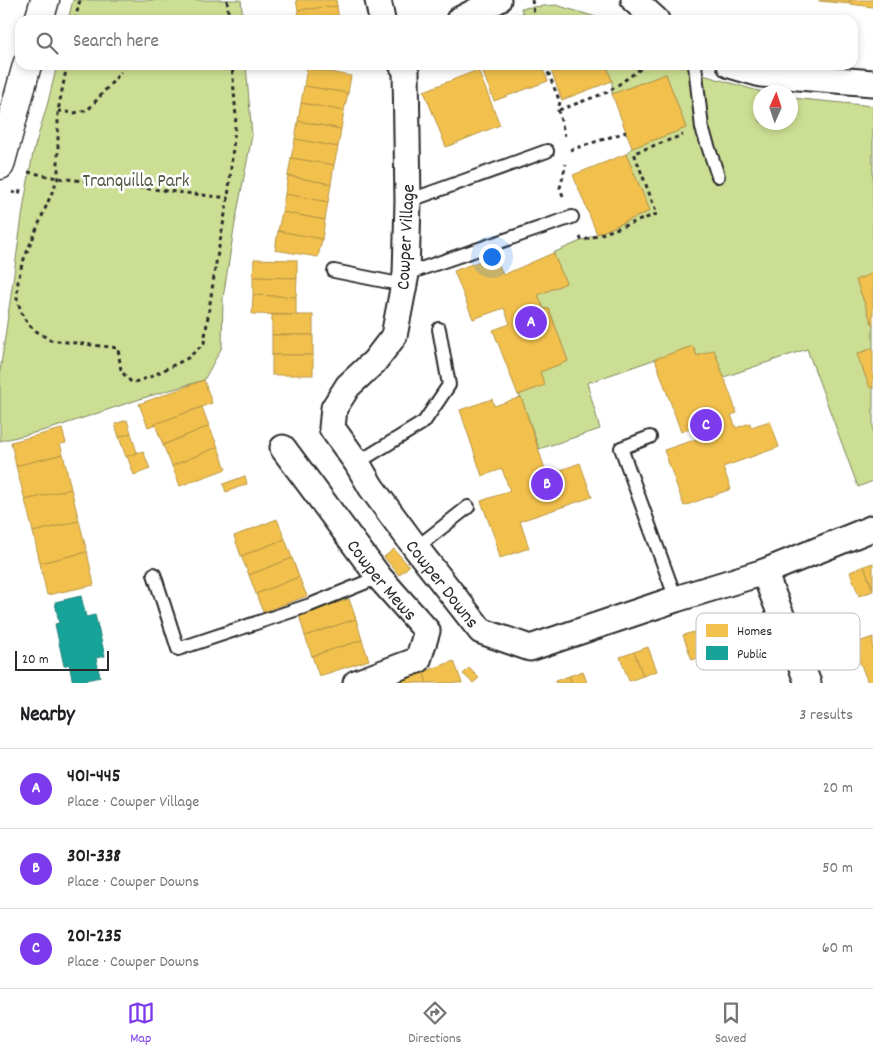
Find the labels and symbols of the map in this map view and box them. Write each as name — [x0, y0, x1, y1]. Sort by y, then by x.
north arrow — [753, 85, 798, 130]
park label: Tranquilla Park — [82, 169, 190, 196]
street label: Cowper Village — [391, 184, 424, 291]
your location — [479, 244, 505, 270]
pin: A — [515, 303, 547, 341]
pin: C — [690, 406, 722, 444]
pin: B — [531, 465, 563, 503]
street label: Cowper Mews — [338, 535, 422, 628]
street label: Cowper Downs — [397, 535, 484, 635]
legend — [696, 613, 860, 670]
text: Homes — [737, 622, 772, 642]
text: Public — [737, 645, 767, 665]
scale bar — [15, 648, 109, 671]

